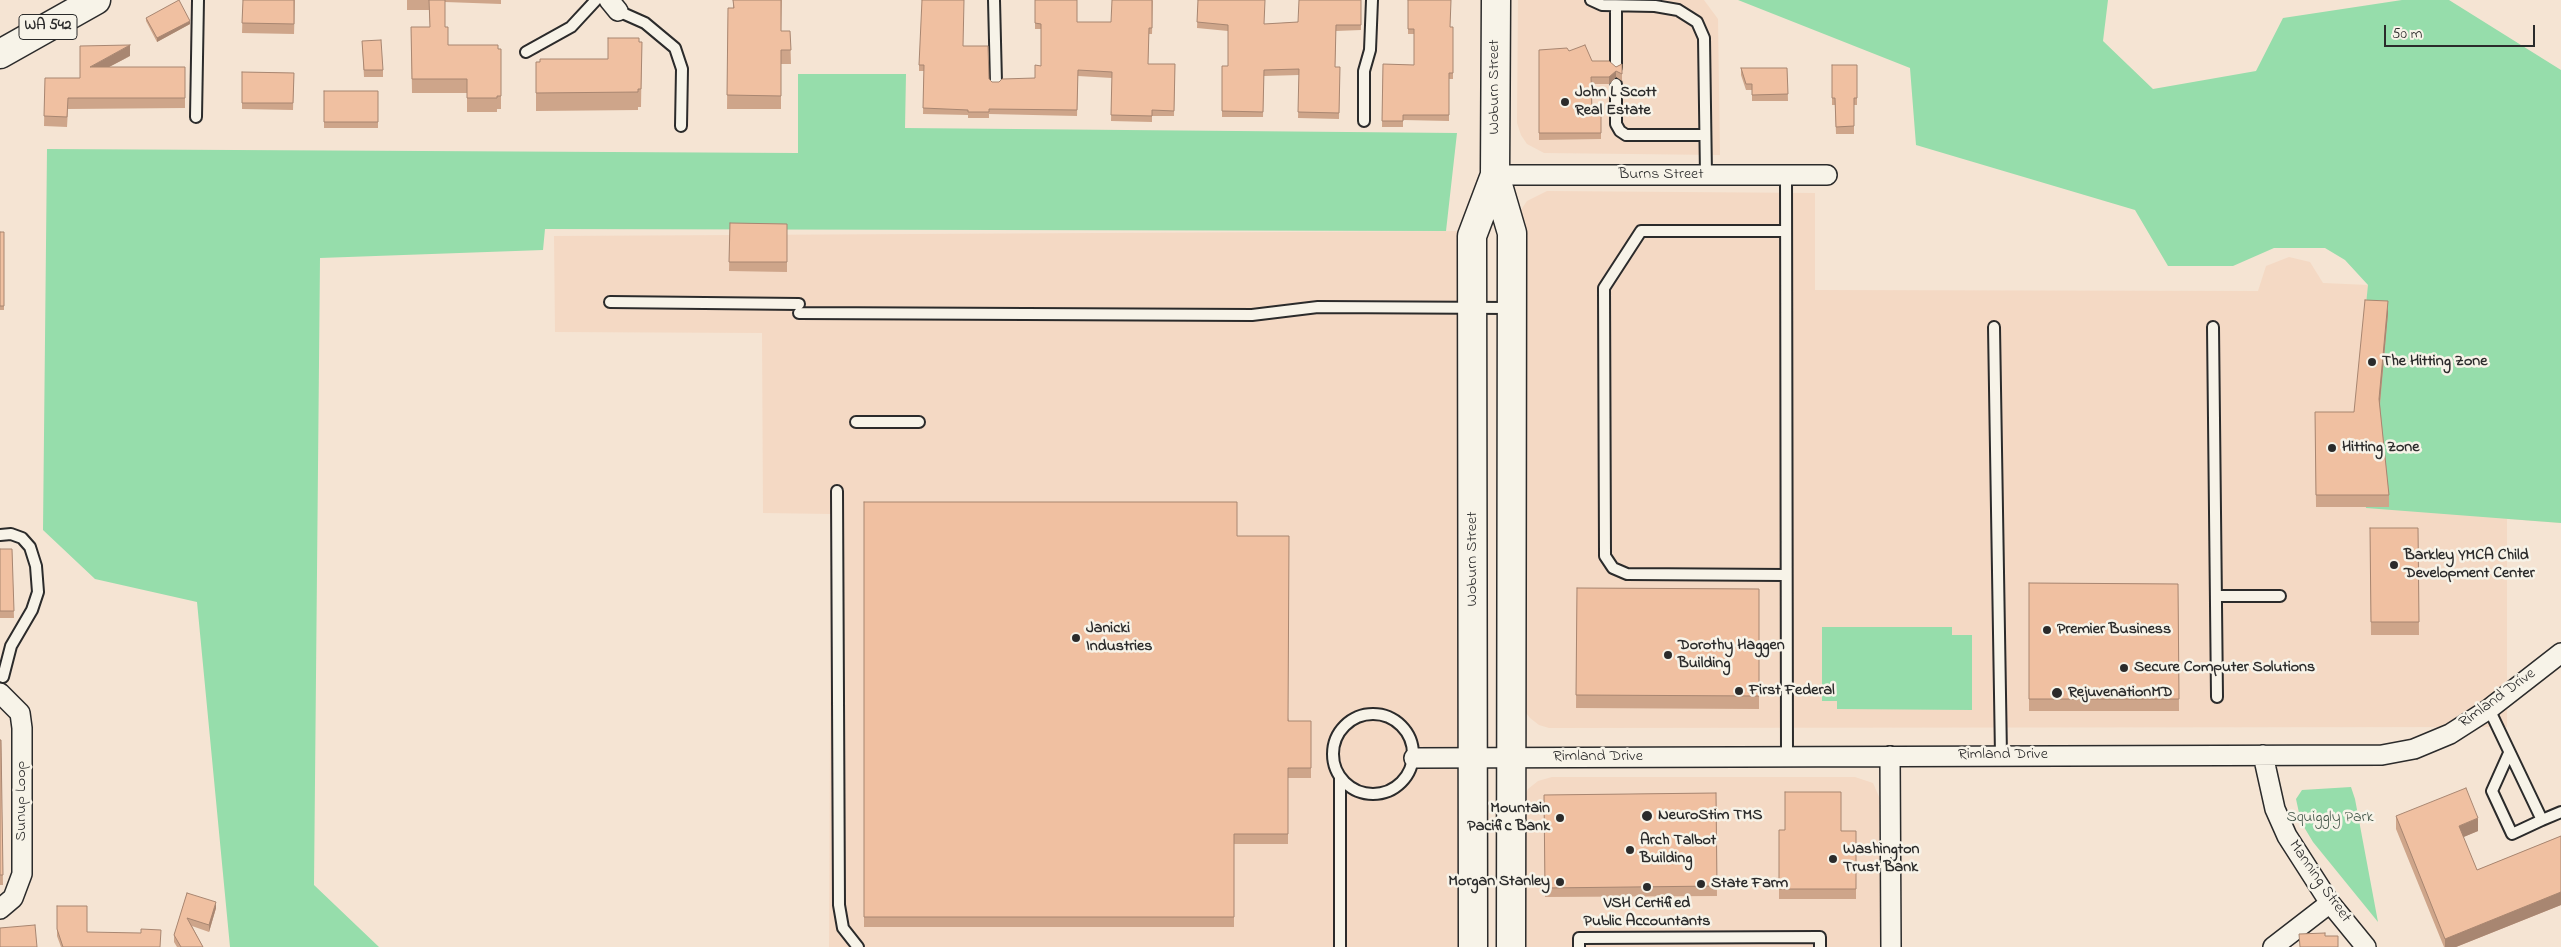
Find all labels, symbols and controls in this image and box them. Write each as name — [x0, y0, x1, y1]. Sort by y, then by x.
road number: WA 542 — [19, 15, 77, 40]
scale bar — [2386, 15, 2537, 47]
text: 50 m — [2392, 23, 2422, 45]
street label: Woburn Street — [1485, 40, 1505, 134]
place label: John L Scott Real Estate — [1575, 83, 1657, 121]
marker: John L Scott Real Estate — [1559, 96, 1571, 108]
street label: Burns Street — [1618, 165, 1704, 185]
place label: The Hitting Zone — [2382, 352, 2487, 372]
marker: The Hitting Zone — [2366, 356, 2378, 368]
place label: Hitting Zone — [2342, 438, 2419, 458]
marker: Hitting Zone — [2326, 442, 2338, 454]
street label: Woburn Street — [1463, 512, 1483, 606]
place label: Barkley YMCA Child Development Center — [2404, 546, 2535, 584]
marker: Barkley YMCA Child Development Center — [2388, 559, 2400, 571]
place label: Janicki Industries — [1086, 619, 1152, 657]
place label: Premier Business — [2057, 620, 2171, 640]
marker: Premier Business — [2041, 624, 2053, 636]
marker: Janicki Industries — [1070, 632, 1082, 644]
place label: Dorothy Haggen Building — [1678, 636, 1785, 674]
marker: Dorothy Haggen Building — [1662, 649, 1674, 661]
place label: Secure Computer Solutions — [2134, 658, 2315, 678]
marker: Secure Computer Solutions — [2118, 662, 2130, 674]
street label: Rimland Drive — [2456, 665, 2540, 733]
place label: First Federal — [1749, 681, 1835, 701]
place label: RejuvenationMD — [2068, 683, 2173, 703]
marker: First Federal — [1733, 685, 1745, 697]
marker: RejuvenationMD — [2050, 686, 2064, 700]
street label: Rimland Drive — [1958, 745, 2048, 765]
street label: Rimland Drive — [1553, 747, 1643, 767]
street label: Sunup Loop — [12, 761, 32, 841]
place label: Mountain Pacific Bank — [1467, 799, 1550, 837]
place label: NeuroStim TMS — [1658, 806, 1762, 826]
park label: Squiggly Park — [2286, 808, 2374, 828]
marker: NeuroStim TMS — [1640, 809, 1654, 823]
marker: Mountain Pacific Bank — [1554, 812, 1566, 824]
place label: Arch Talbot Building — [1640, 831, 1716, 869]
street label: Manning Street — [2283, 837, 2355, 927]
place label: Washington Trust Bank — [1843, 840, 1919, 878]
marker: Arch Talbot Building — [1624, 844, 1636, 856]
marker: Washington Trust Bank — [1827, 853, 1839, 865]
place label: Morgan Stanley — [1448, 872, 1550, 892]
place label: State Farm — [1711, 874, 1788, 894]
marker: Morgan Stanley — [1554, 876, 1566, 888]
marker: State Farm — [1695, 878, 1707, 890]
marker: VSH Certified Public Accountants — [1641, 881, 1653, 893]
place label: VSH Certified Public Accountants — [1584, 894, 1710, 932]

